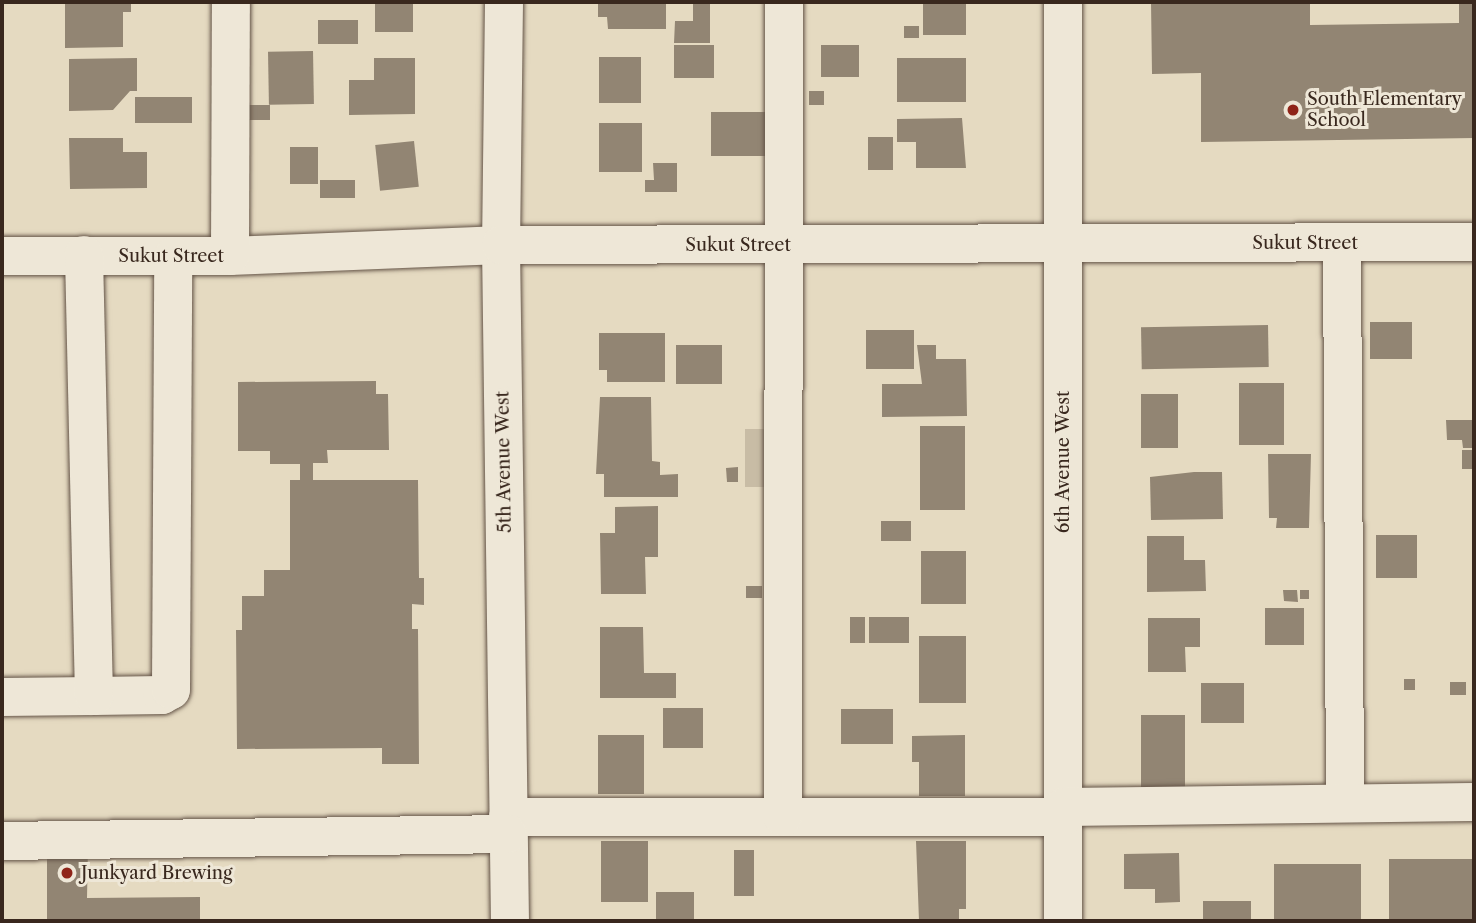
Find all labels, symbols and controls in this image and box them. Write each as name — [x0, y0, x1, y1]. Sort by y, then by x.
place label: South Elementary School — [1307, 89, 1462, 132]
marker: South Elementary School — [1285, 102, 1301, 118]
street label: Sukut Street — [1252, 232, 1358, 254]
street label: Sukut Street — [685, 234, 791, 256]
street label: Sukut Street — [118, 245, 224, 267]
street label: 5th Avenue West — [492, 390, 516, 534]
street label: 6th Avenue West — [1052, 390, 1074, 534]
place label: Junkyard Brewing — [81, 862, 233, 884]
marker: Junkyard Brewing — [59, 865, 75, 881]

